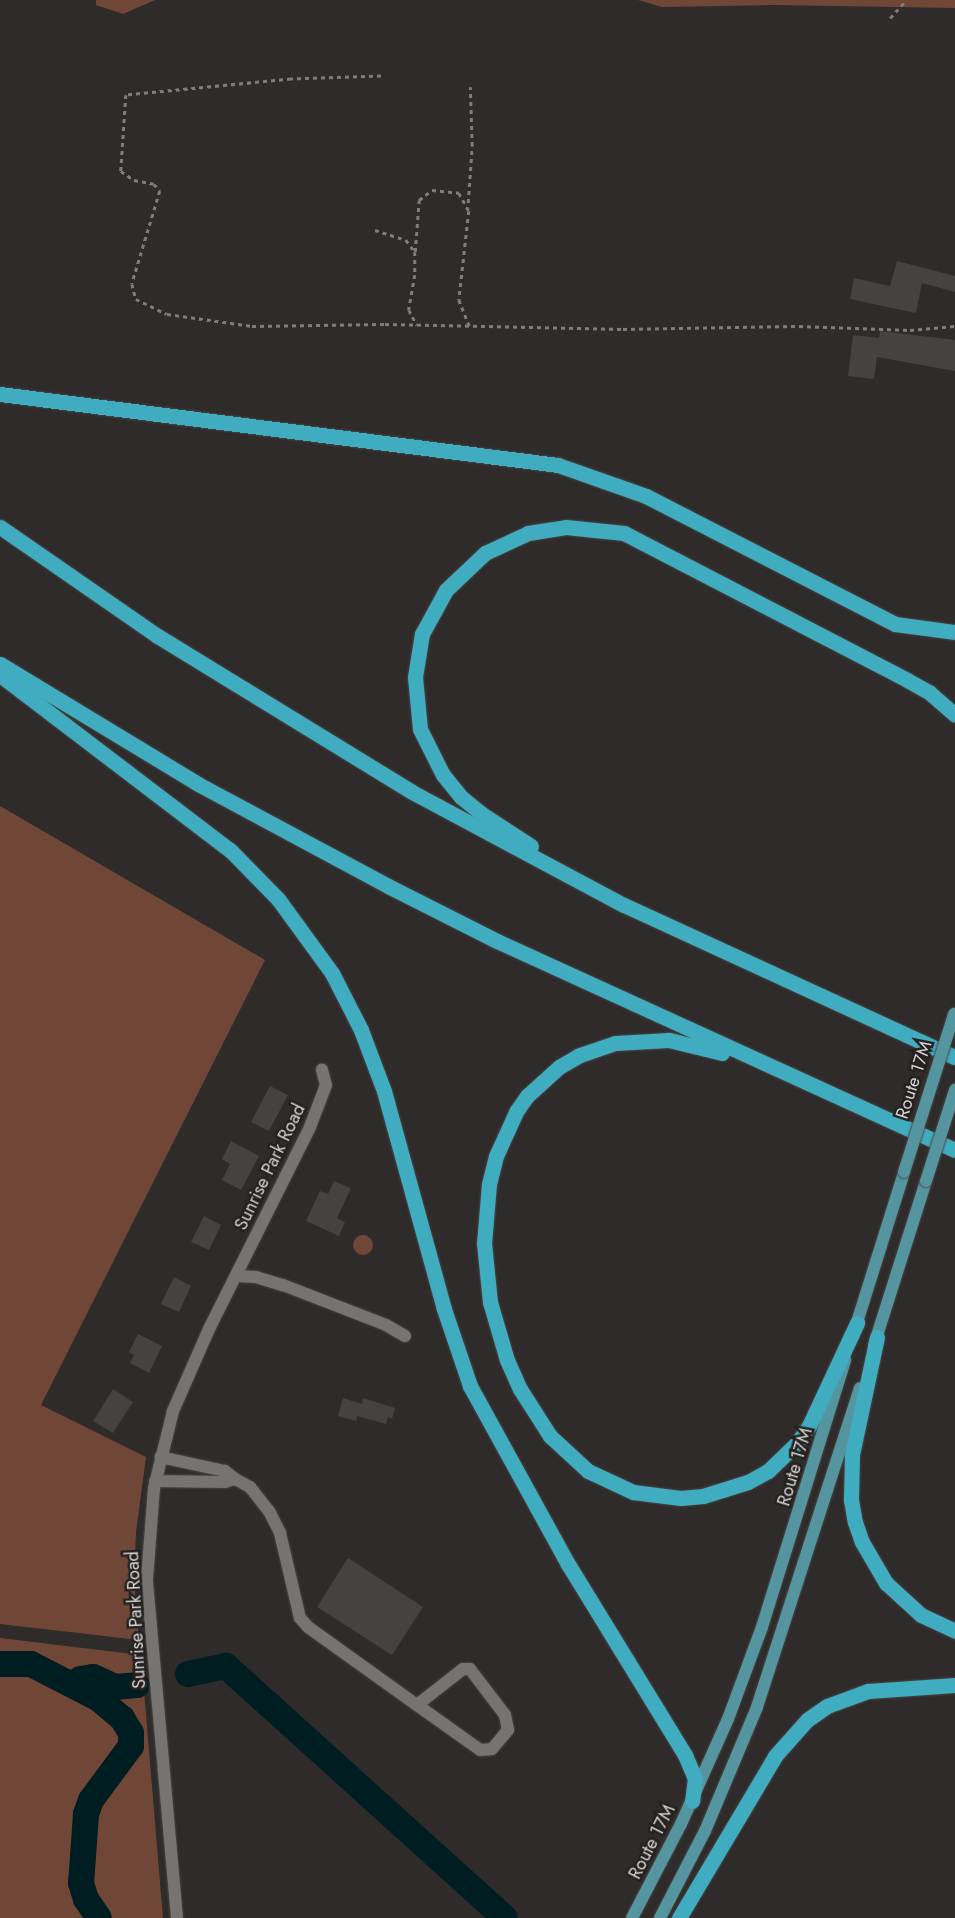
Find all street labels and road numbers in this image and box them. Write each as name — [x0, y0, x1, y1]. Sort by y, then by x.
street label: Route 17M — [891, 1038, 937, 1122]
street label: Sunrise Park Road — [230, 1100, 310, 1234]
street label: Route 17M — [773, 1425, 817, 1509]
street label: Sunrise Park Road — [122, 1551, 150, 1689]
street label: Route 17M — [624, 1801, 680, 1883]

